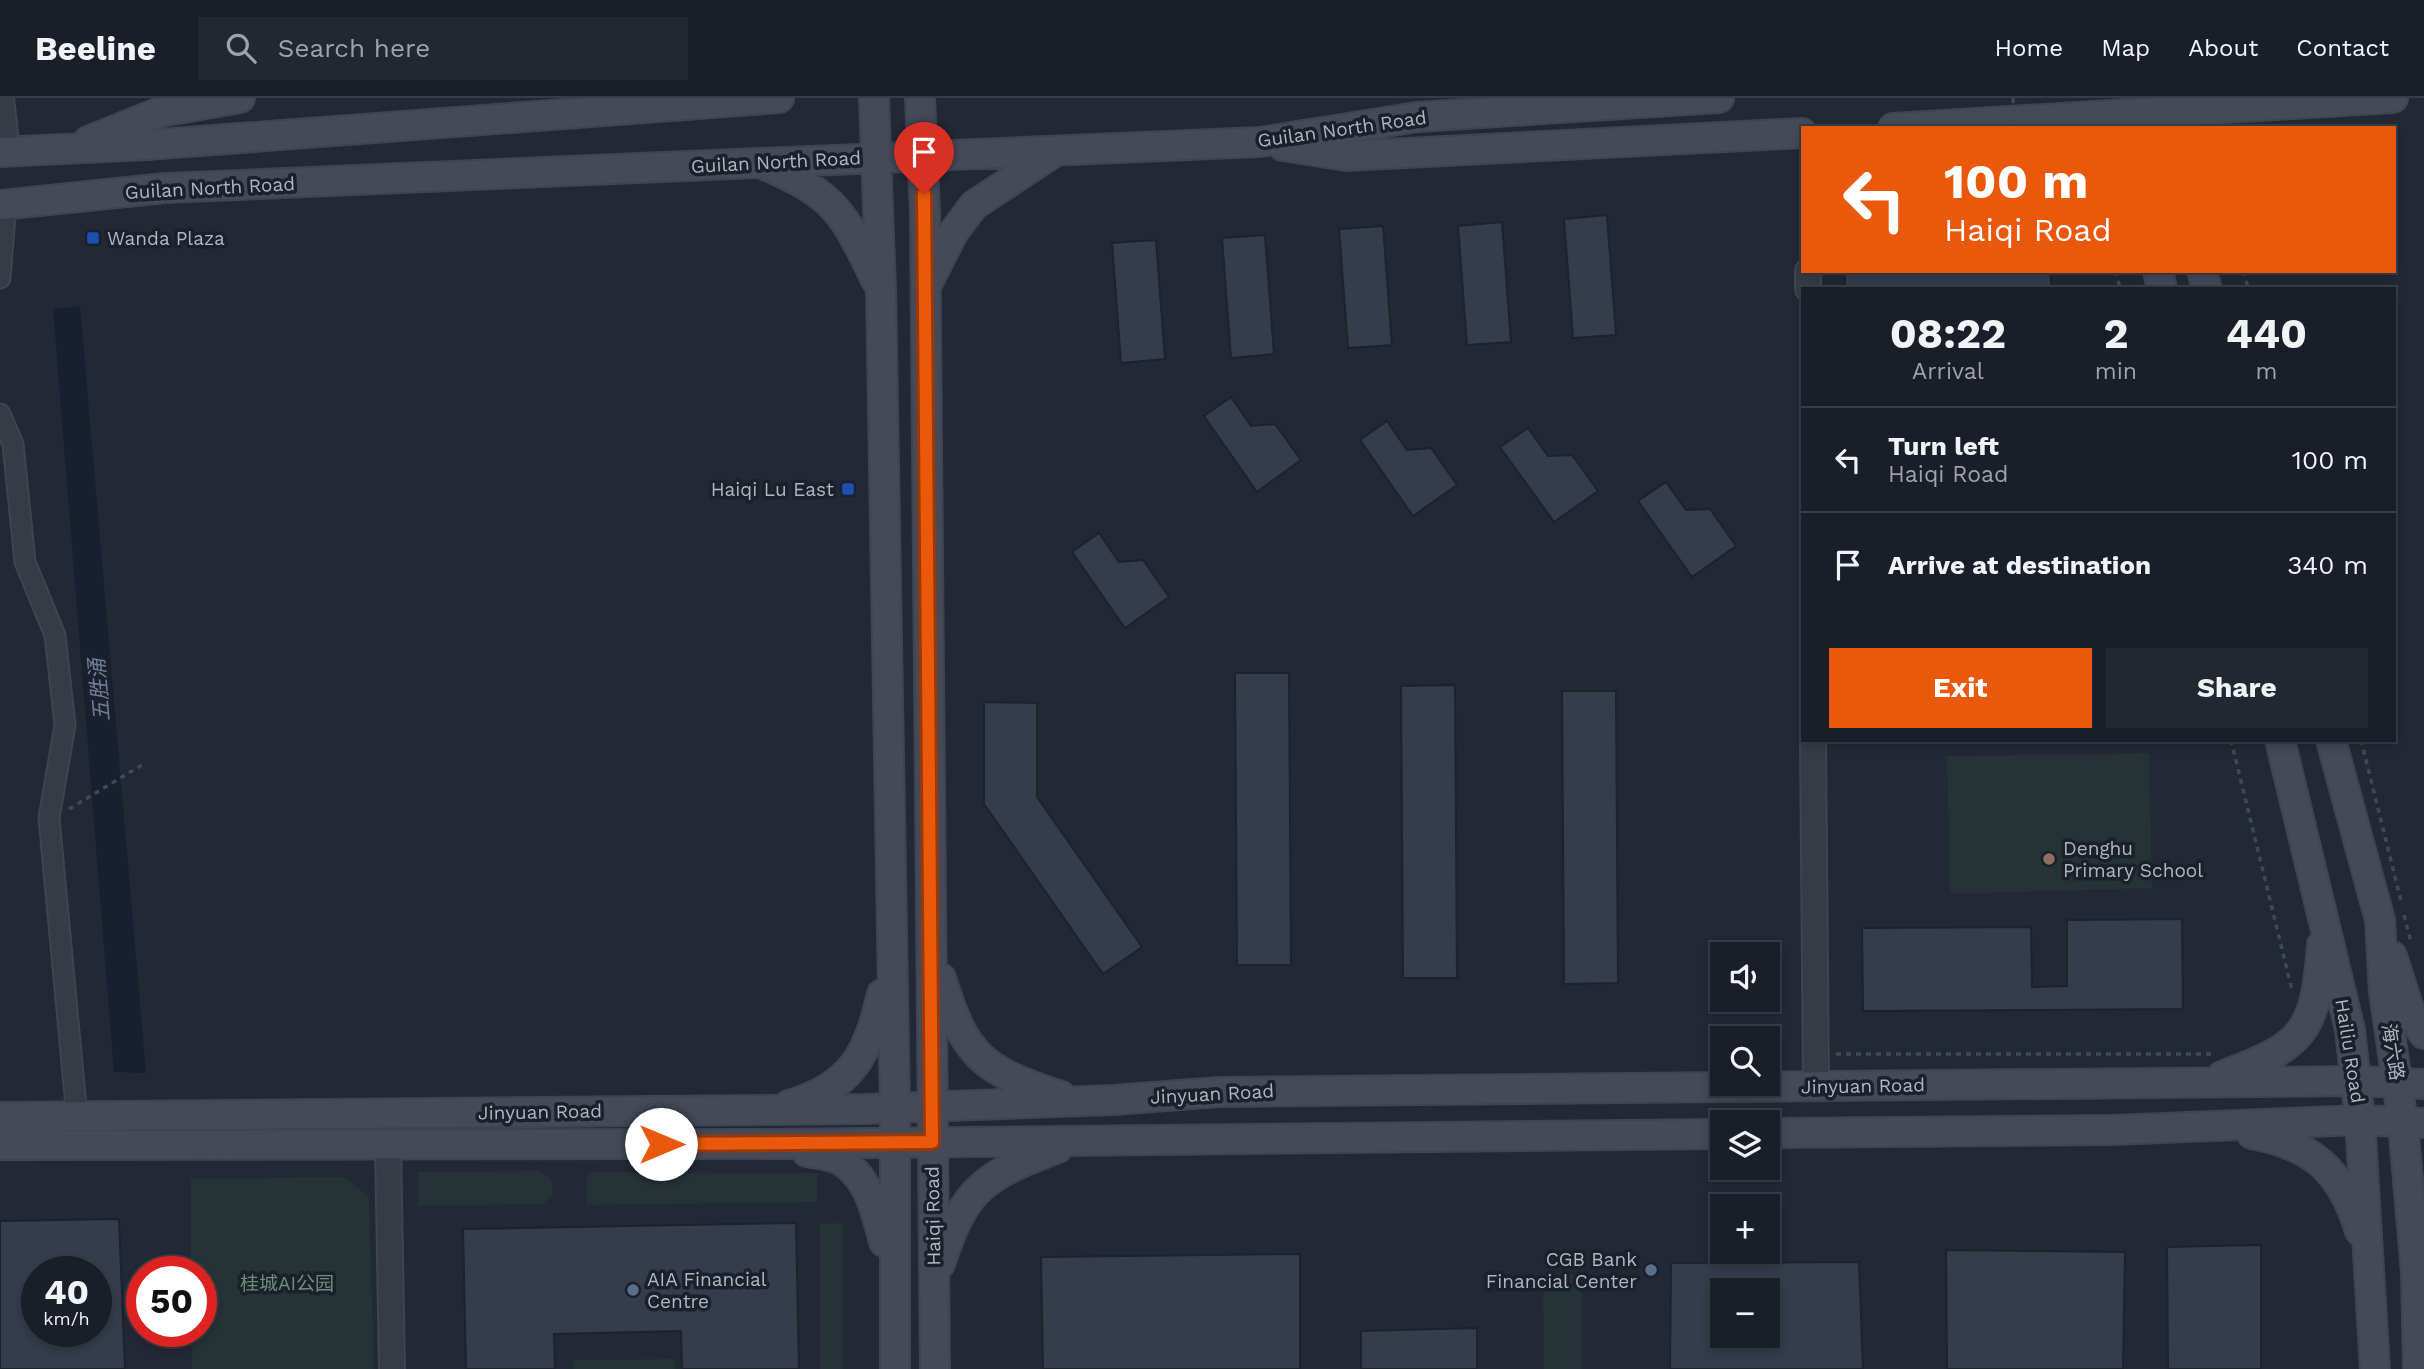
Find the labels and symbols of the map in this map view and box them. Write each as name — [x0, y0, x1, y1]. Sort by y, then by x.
street label: Guilan North Road — [1256, 106, 1428, 152]
pin — [894, 122, 954, 194]
street label: Guilan North Road — [690, 146, 862, 178]
street label: Guilan North Road — [124, 172, 296, 204]
place label: Wanda Plaza — [107, 227, 225, 250]
marker: Wanda Plaza — [85, 230, 101, 246]
place label: Haiqi Lu East — [711, 478, 834, 501]
marker: Haiqi Lu East — [840, 481, 856, 497]
water label: 五胜涌 — [84, 656, 114, 722]
place label: Denghu Primary School — [2063, 837, 2203, 882]
marker: Denghu Primary School — [2041, 851, 2057, 867]
street label: Hailiu Road — [2330, 997, 2370, 1105]
street label: 海六路 — [2377, 1022, 2409, 1082]
street label: Jinyuan Road — [1801, 1073, 1925, 1099]
street label: Jinyuan Road — [1149, 1079, 1275, 1109]
street label: Jinyuan Road — [478, 1099, 602, 1125]
position arrow — [624, 1107, 698, 1181]
street label: Haiqi Road — [921, 1166, 945, 1266]
place label: CGB Bank Financial Center — [1486, 1248, 1637, 1293]
speed limit sign: 50 — [126, 1256, 217, 1347]
marker: CGB Bank Financial Center — [1643, 1262, 1659, 1278]
place label: AIA Financial Centre — [647, 1268, 767, 1313]
park label: 桂城AI公园 — [240, 1272, 334, 1295]
marker: AIA Financial Centre — [625, 1282, 641, 1298]

